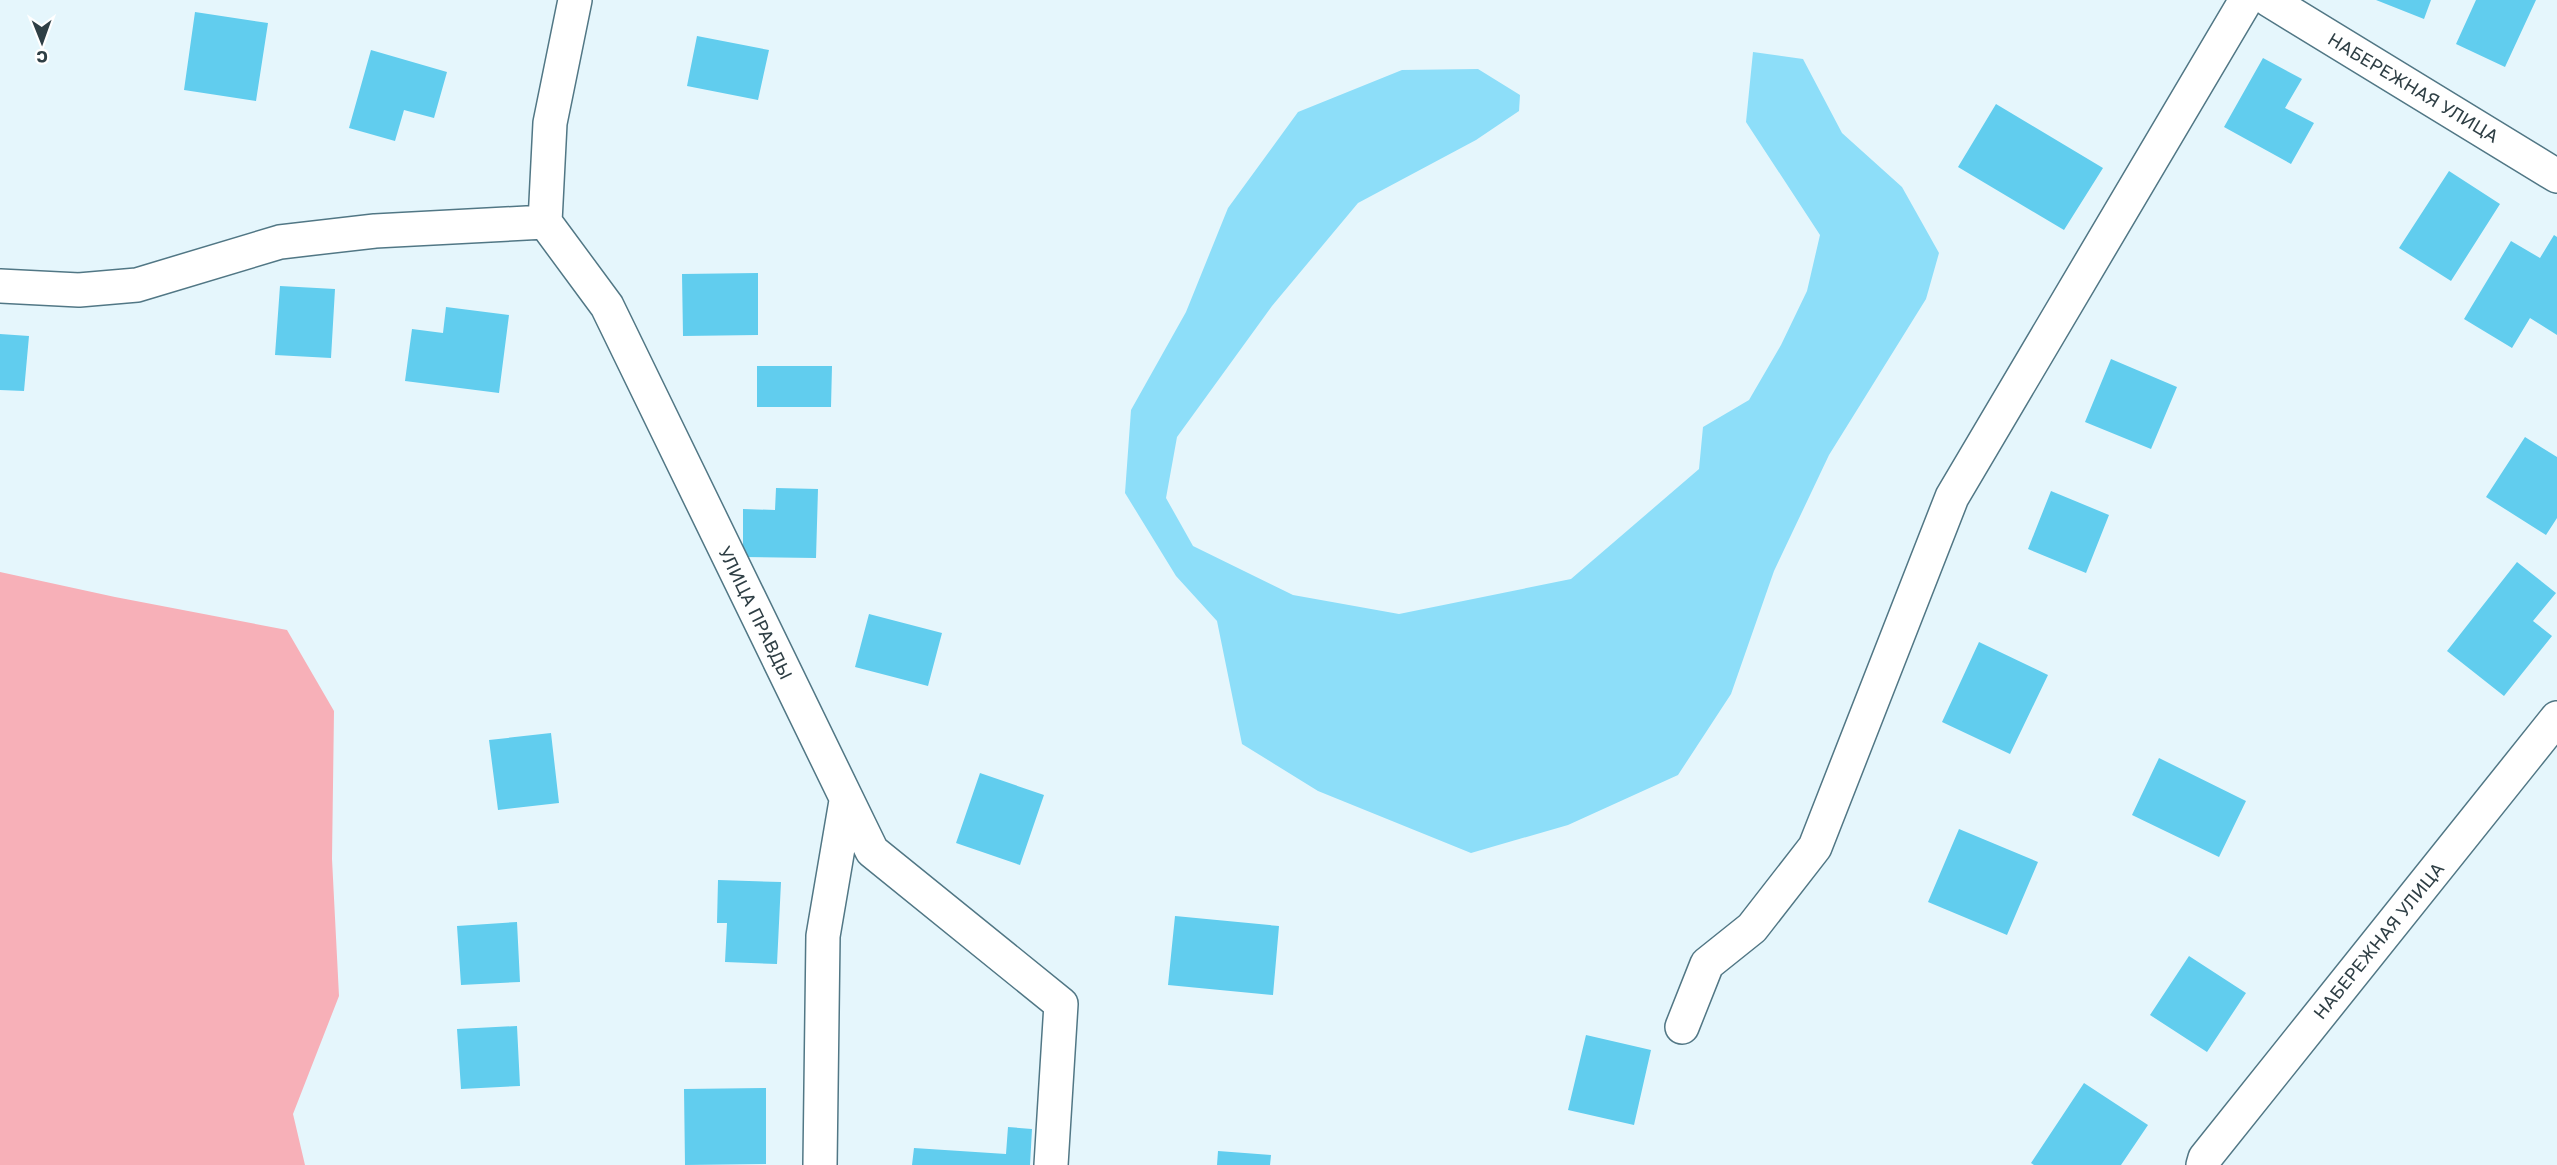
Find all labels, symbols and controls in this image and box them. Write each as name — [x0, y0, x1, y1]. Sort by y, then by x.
north arrow — [12, 12, 72, 72]
street label: НАБЕРЕЖНАЯ УЛИЦА — [2324, 27, 2503, 147]
text: С — [36, 47, 48, 67]
street label: УЛИЦА ПРАВДЫ — [714, 542, 798, 683]
street label: НАБЕРЕЖНАЯ УЛИЦА — [2308, 858, 2448, 1023]

